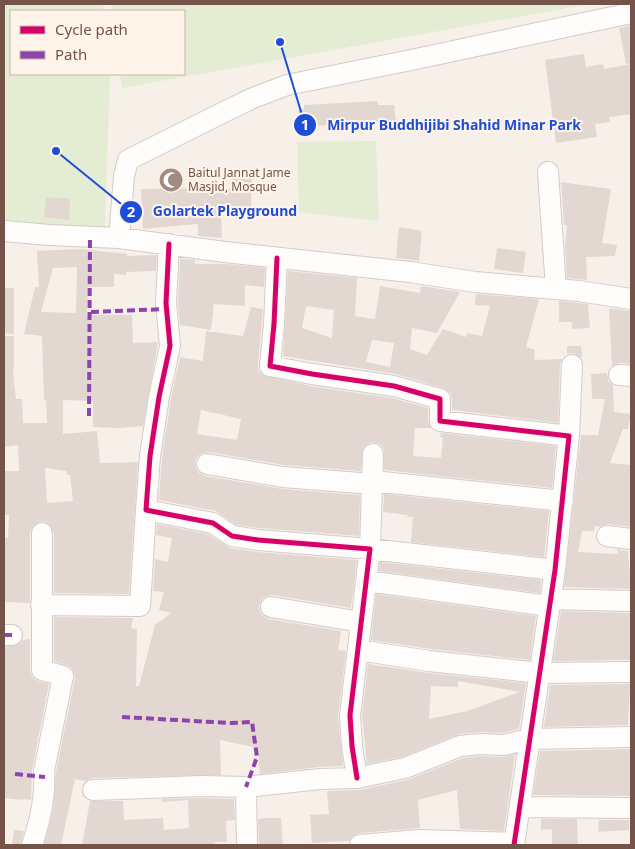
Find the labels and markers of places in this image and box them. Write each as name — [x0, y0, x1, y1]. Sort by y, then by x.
callout: Mirpur Buddhijibi Shahid Minar Park — [292, 111, 591, 140]
place label: Baitul Jannat Jame Masjid, Mosque — [188, 164, 291, 195]
mosque icon: Baitul Jannat Jame Masjid, Mosque — [158, 167, 184, 193]
callout: Golartek Playground — [118, 197, 307, 226]

